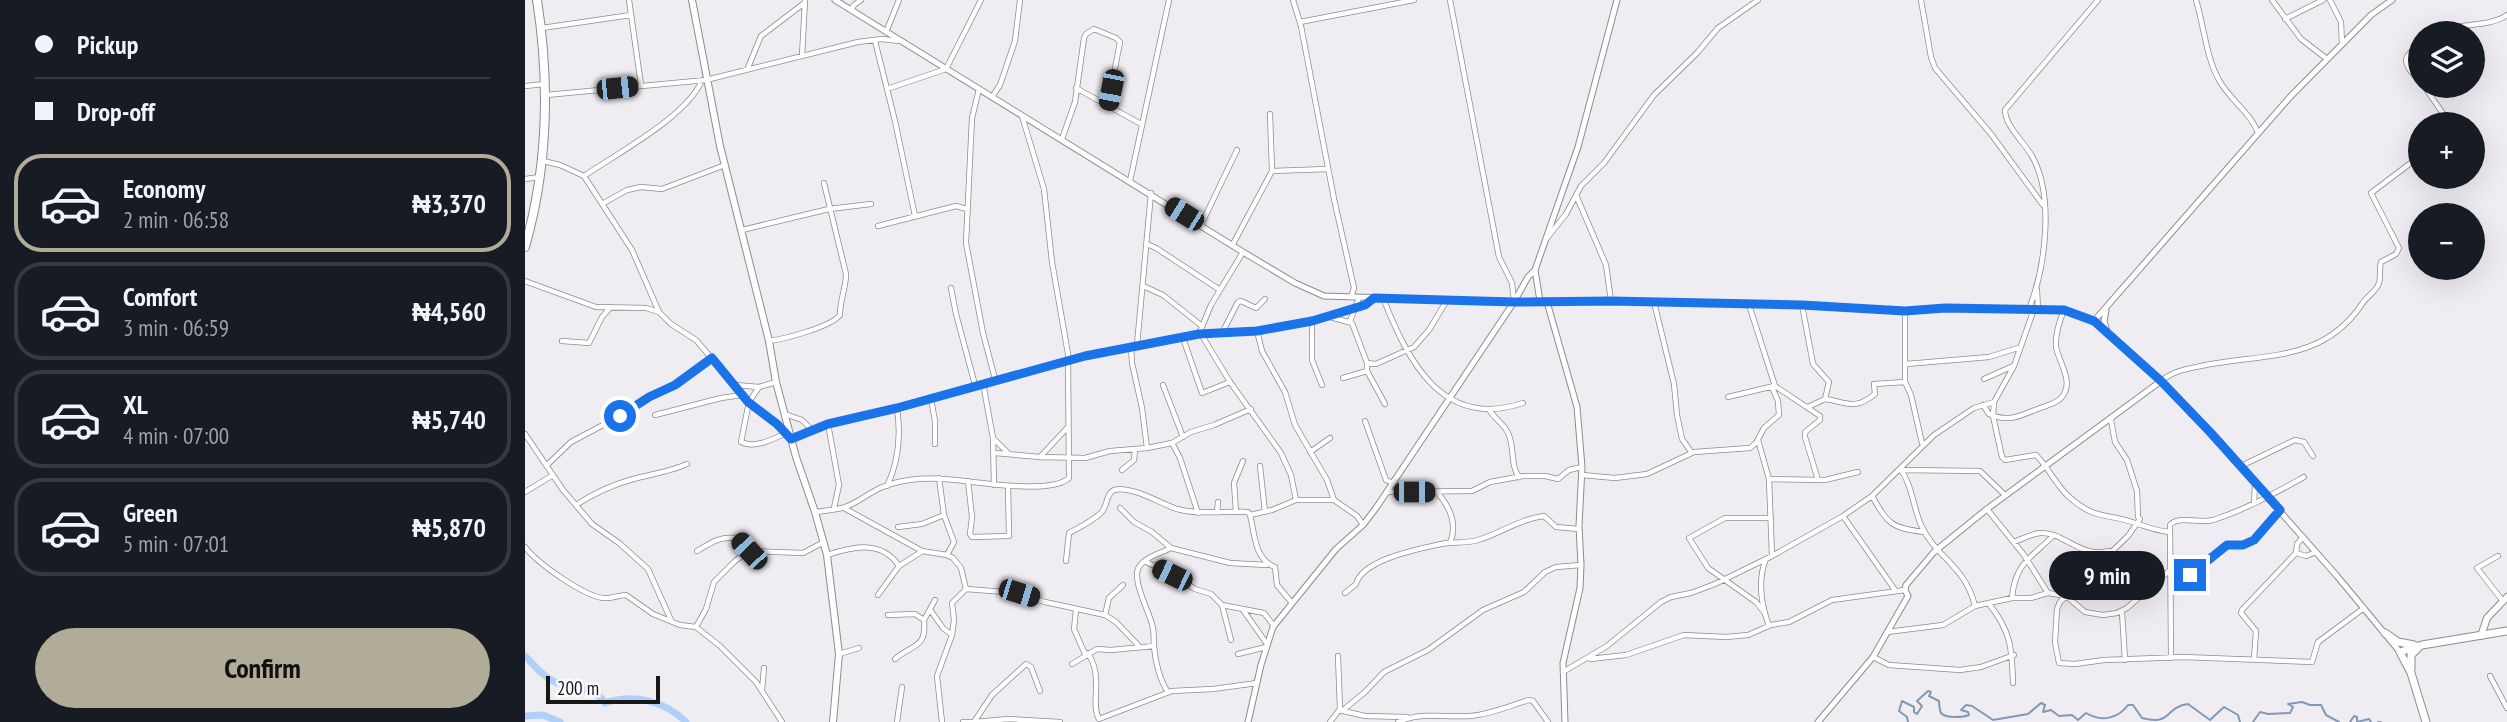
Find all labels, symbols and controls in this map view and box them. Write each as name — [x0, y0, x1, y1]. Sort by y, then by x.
map controls — [2408, 21, 2485, 280]
button: layers — [2408, 21, 2485, 98]
text: Pickup — [77, 28, 138, 61]
car — [1097, 67, 1126, 113]
car — [596, 75, 639, 101]
text: Drop-off — [77, 95, 155, 128]
button: + — [2408, 112, 2485, 189]
icon: car — [39, 172, 102, 235]
text: Economy — [123, 172, 205, 205]
text: ₦3,370 — [412, 187, 486, 220]
car — [1161, 194, 1208, 234]
button: − — [2408, 203, 2485, 280]
text: 2 min · 06:58 — [123, 205, 229, 234]
icon: car — [39, 280, 102, 343]
text: Comfort — [123, 280, 197, 313]
text: ₦4,560 — [412, 295, 486, 328]
text: 3 min · 06:59 — [123, 313, 229, 342]
icon: car — [39, 388, 102, 451]
text: XL — [123, 388, 148, 421]
route start — [604, 400, 636, 432]
text: ₦5,740 — [412, 403, 486, 436]
text: 4 min · 07:00 — [123, 421, 229, 450]
car — [1394, 482, 1436, 503]
icon: car — [39, 496, 102, 559]
text: Green — [123, 496, 178, 529]
text: ₦5,870 — [412, 511, 486, 544]
car — [727, 528, 772, 574]
text: 5 min · 07:01 — [123, 529, 229, 558]
callout: 9 min — [2050, 550, 2165, 600]
car — [1149, 556, 1196, 594]
route end — [2174, 559, 2206, 591]
text: 9 min — [2084, 561, 2130, 590]
car — [996, 577, 1043, 609]
button: Confirm — [35, 628, 490, 708]
scale bar — [546, 673, 660, 705]
text: 200 m — [557, 676, 599, 700]

